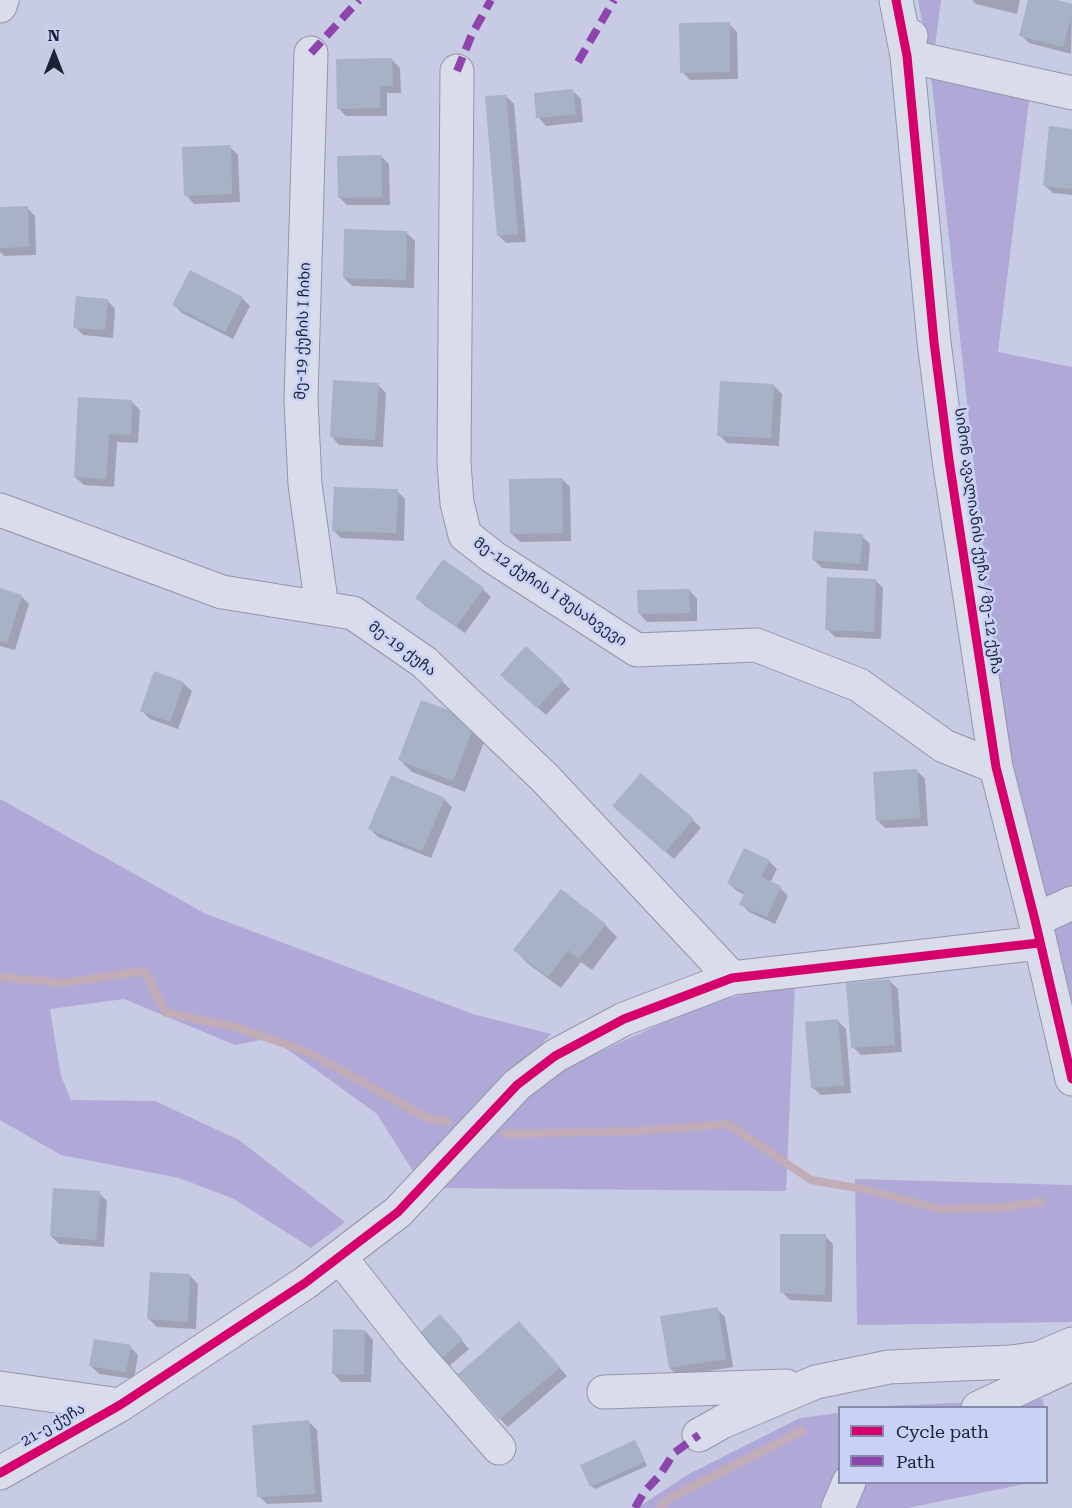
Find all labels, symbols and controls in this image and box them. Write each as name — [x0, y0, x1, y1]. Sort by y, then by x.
north arrow — [24, 24, 84, 84]
text: N — [48, 26, 60, 45]
street label: მე-19 ქუჩის I ჩიხი — [292, 262, 314, 400]
street label: სიმონ ავალიანის ქუჩა / მე-12 ქუჩა — [950, 407, 1006, 675]
street label: მე-12 ქუჩის I შესახვევი — [470, 534, 630, 650]
street label: მე-19 ქუჩა — [365, 618, 439, 680]
street label: 21-ე ქუჩა — [18, 1399, 88, 1451]
legend — [838, 1406, 1048, 1484]
text: Cycle path — [896, 1421, 989, 1442]
text: Path — [896, 1451, 935, 1472]

